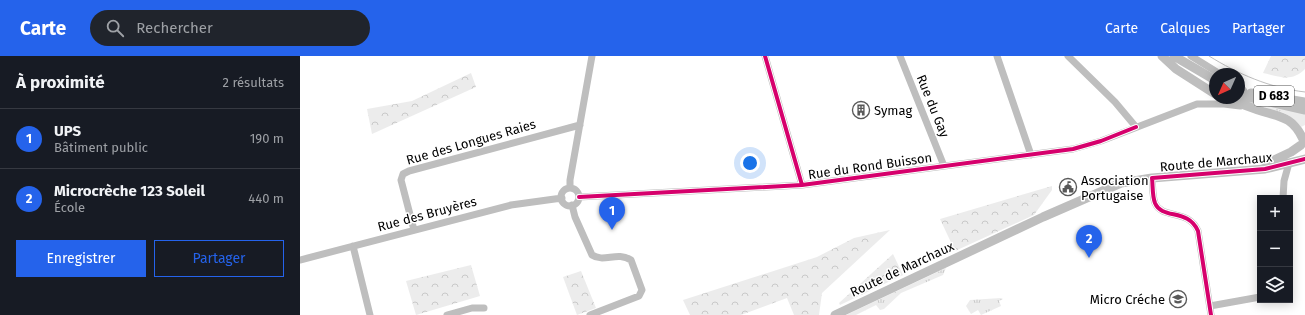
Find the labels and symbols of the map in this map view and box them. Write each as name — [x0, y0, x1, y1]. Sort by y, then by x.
north arrow — [1209, 68, 1245, 104]
street label: Rue du Gay — [914, 72, 953, 140]
road number: D 683 — [1254, 86, 1294, 106]
building icon: Symag — [851, 100, 871, 120]
place label: Symag — [874, 103, 912, 118]
street label: Rue des Longues Raies — [404, 116, 538, 168]
street label: Rue du Rond Buisson — [807, 150, 933, 182]
street label: Route de Marchaux — [1159, 150, 1274, 174]
your location — [740, 153, 760, 173]
place label: Association Portugaise — [1081, 173, 1149, 203]
public building icon: Association Portugaise — [1058, 177, 1078, 197]
street label: Rue des Bruyères — [376, 194, 478, 234]
pin: 1 — [599, 197, 625, 230]
pin: 2 — [1076, 225, 1102, 258]
street label: Route de Marchaux — [848, 238, 957, 300]
school or university icon: Micro Créche — [1168, 289, 1188, 309]
place label: Micro Créche — [1090, 292, 1165, 307]

